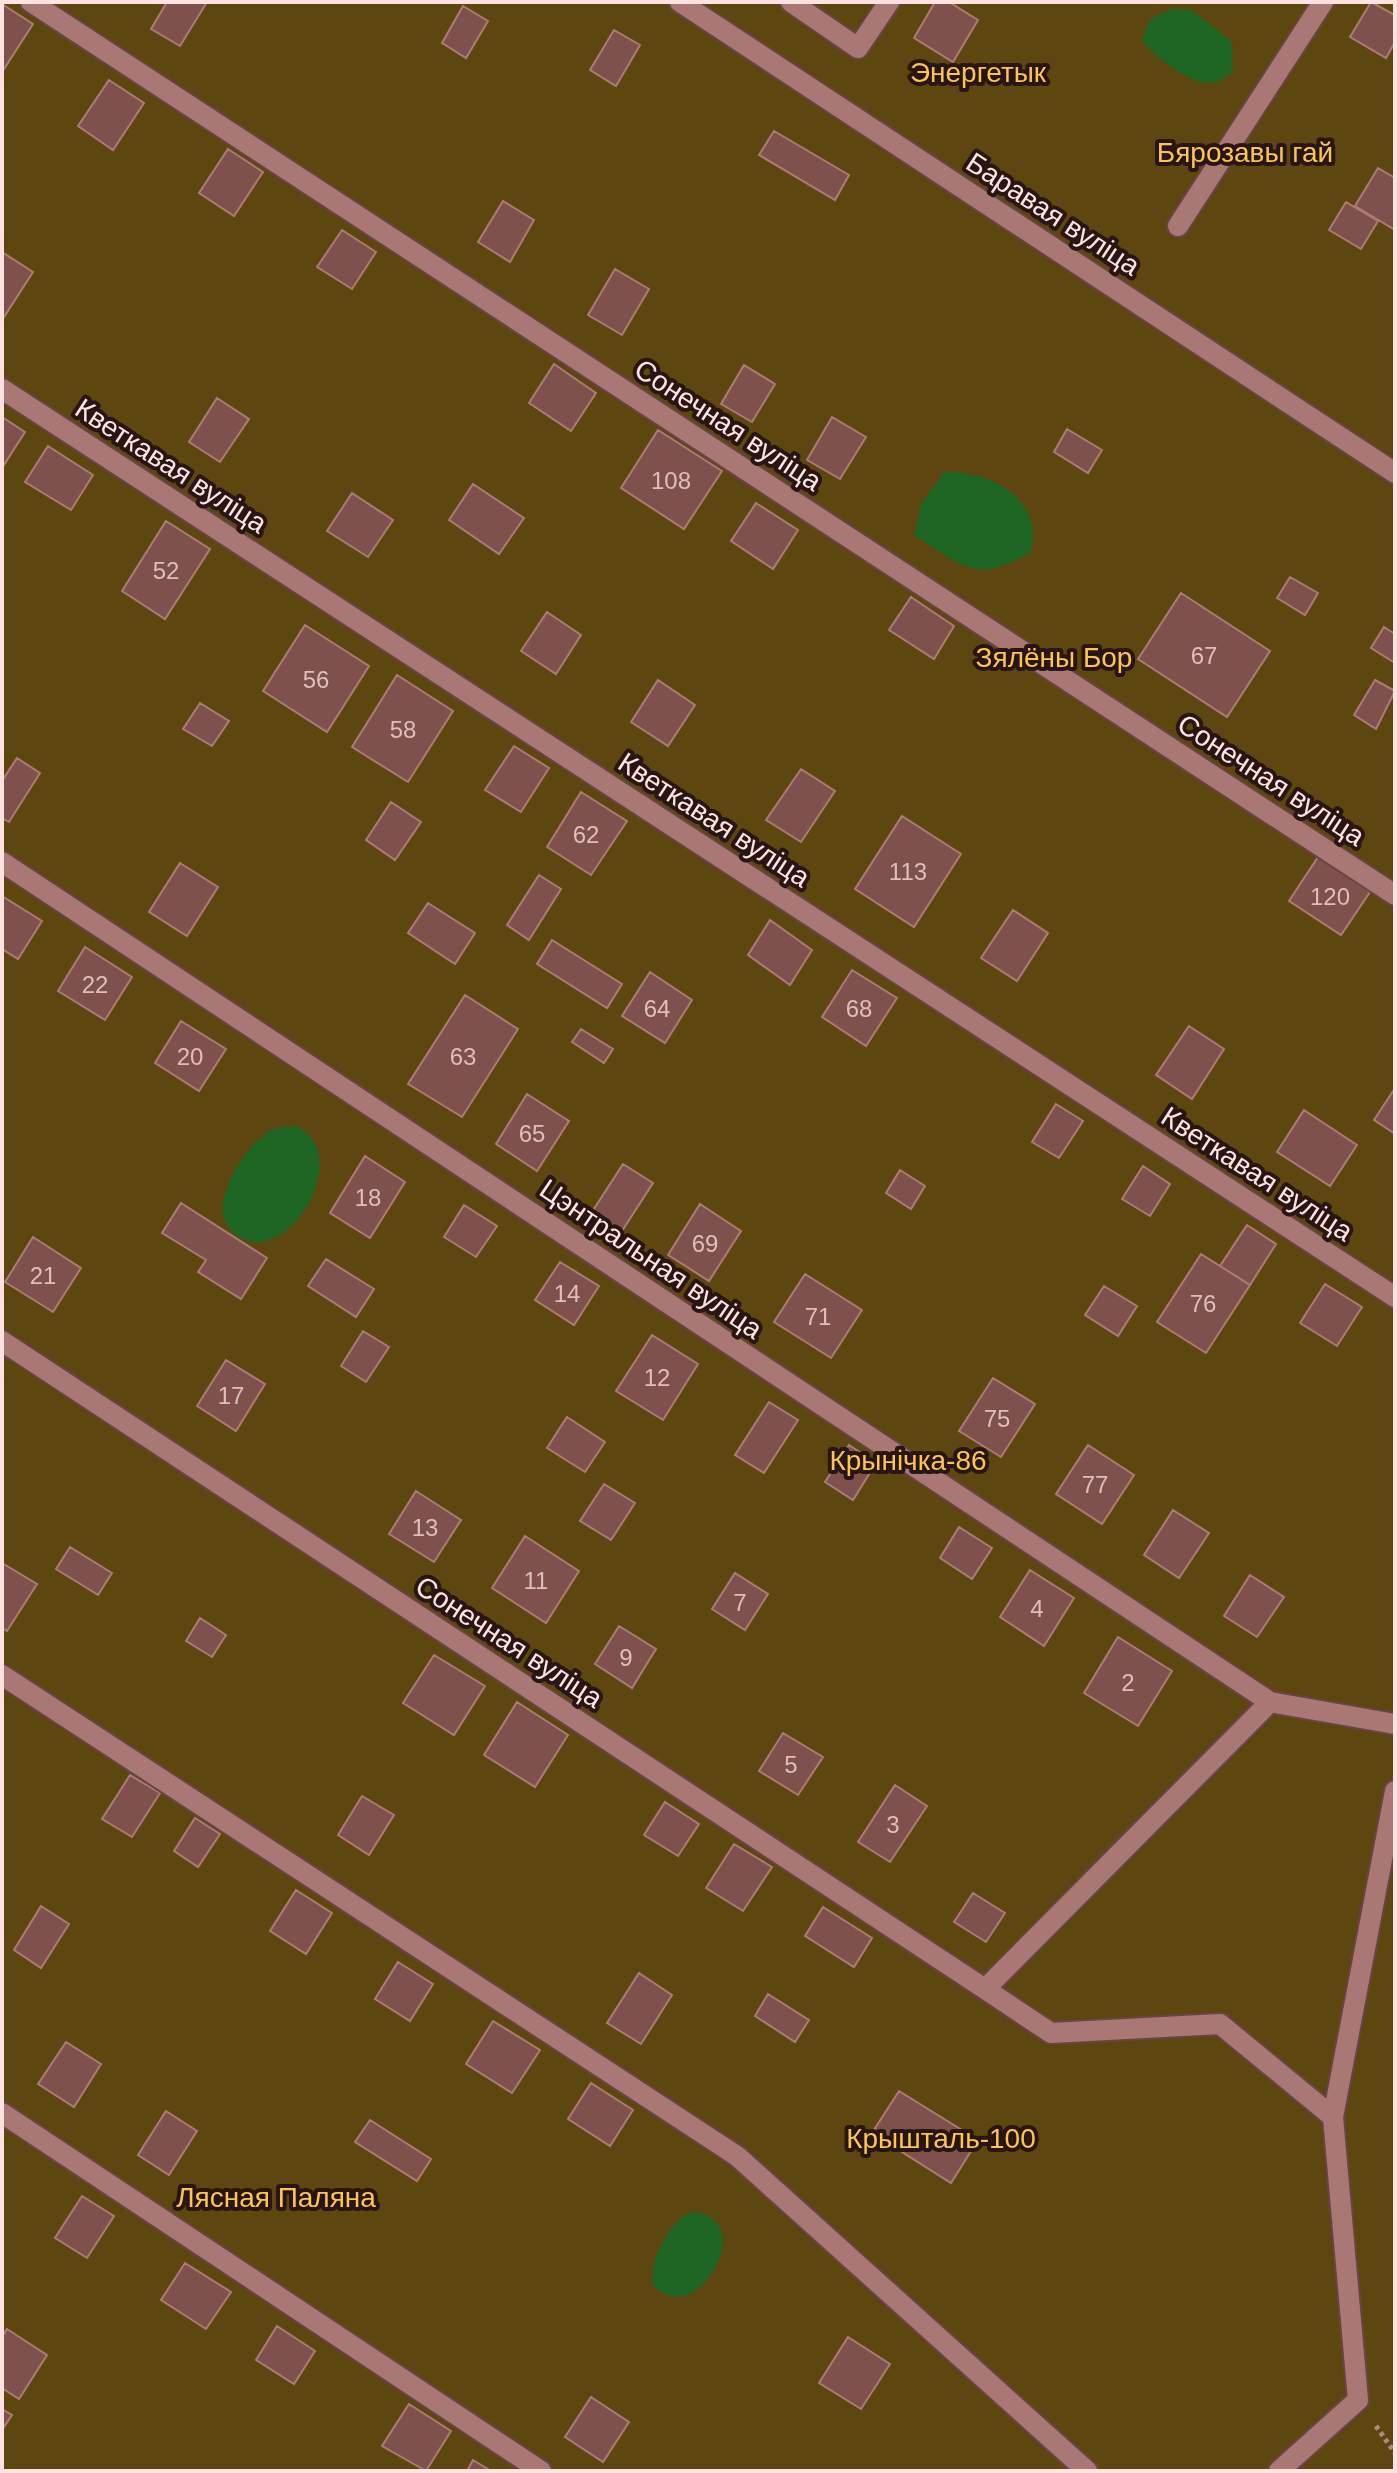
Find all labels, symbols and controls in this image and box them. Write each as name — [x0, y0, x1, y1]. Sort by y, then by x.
park label: Энергетык — [910, 57, 1047, 88]
park label: Бярозавы гай — [1157, 137, 1333, 168]
street label: Баравая вуліца — [961, 147, 1146, 282]
street label: Сонечная вуліца — [629, 353, 827, 497]
street label: Кветкавая вуліца — [70, 393, 273, 540]
house number: 108 — [651, 467, 691, 494]
house number: 52 — [153, 557, 179, 584]
park label: Зялёны Бор — [976, 642, 1132, 673]
house number: 67 — [1191, 642, 1217, 669]
house number: 56 — [303, 666, 329, 693]
street label: Сонечная вуліца — [1172, 708, 1370, 852]
house number: 58 — [390, 716, 416, 743]
street label: Кветкавая вуліца — [613, 747, 816, 894]
house number: 62 — [573, 821, 599, 848]
house number: 113 — [889, 858, 927, 885]
house number: 120 — [1310, 883, 1350, 910]
house number: 22 — [82, 971, 108, 998]
house number: 64 — [644, 995, 670, 1022]
house number: 68 — [846, 995, 872, 1022]
house number: 20 — [177, 1043, 203, 1070]
house number: 63 — [450, 1043, 476, 1070]
street label: Кветкавая вуліца — [1156, 1101, 1359, 1248]
house number: 65 — [519, 1120, 545, 1147]
street label: Цэнтральная вуліца — [534, 1173, 768, 1345]
house number: 18 — [355, 1184, 381, 1211]
house number: 69 — [692, 1230, 718, 1257]
house number: 21 — [30, 1262, 56, 1289]
house number: 14 — [554, 1280, 580, 1307]
house number: 76 — [1190, 1290, 1216, 1317]
house number: 71 — [805, 1303, 831, 1330]
house number: 12 — [644, 1364, 670, 1391]
house number: 17 — [218, 1382, 244, 1409]
house number: 75 — [984, 1405, 1010, 1432]
park label: Крынічка-86 — [829, 1445, 987, 1476]
house number: 77 — [1082, 1471, 1108, 1498]
house number: 13 — [412, 1514, 438, 1541]
house number: 11 — [524, 1567, 548, 1594]
street label: Сонечная вуліца — [410, 1570, 608, 1714]
house number: 7 — [733, 1589, 747, 1616]
house number: 4 — [1030, 1595, 1044, 1622]
house number: 9 — [619, 1644, 633, 1671]
house number: 2 — [1121, 1669, 1135, 1696]
house number: 5 — [784, 1751, 798, 1778]
house number: 3 — [886, 1811, 900, 1838]
park label: Крышталь-100 — [846, 2123, 1036, 2154]
park label: Лясная Паляна — [176, 2182, 376, 2213]

